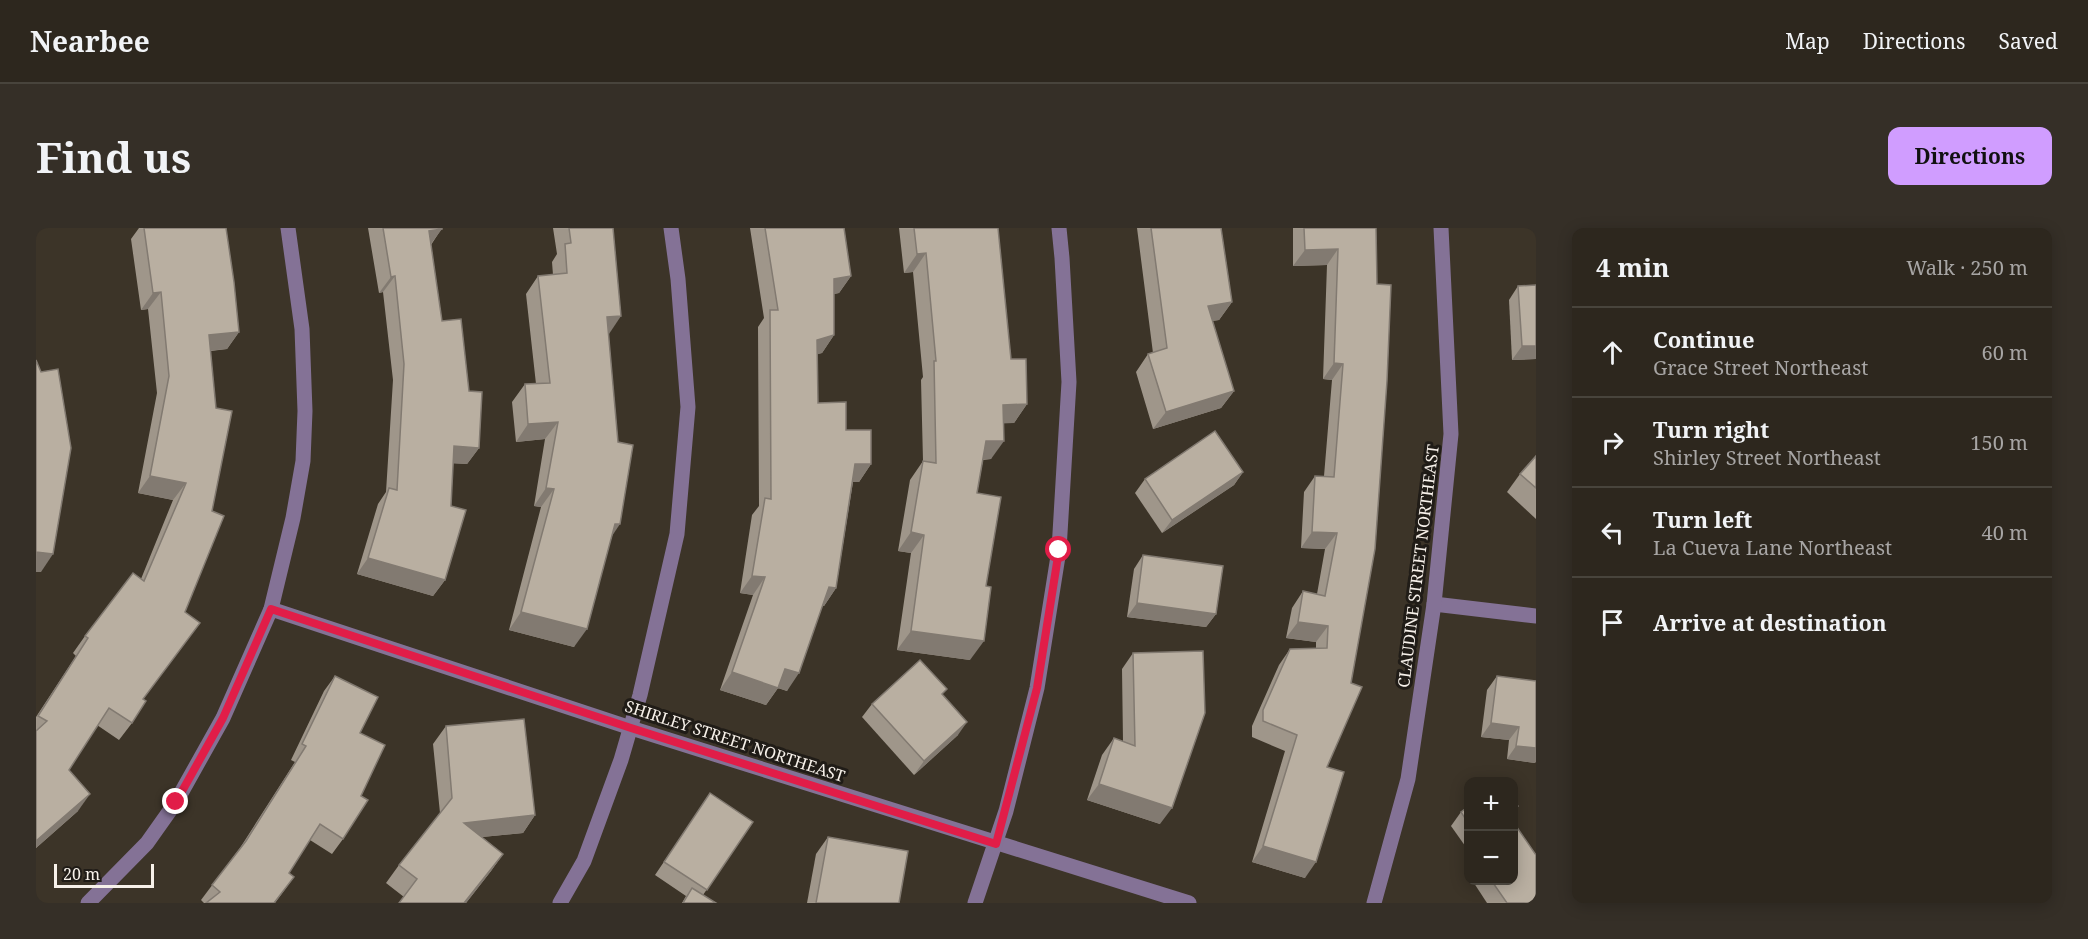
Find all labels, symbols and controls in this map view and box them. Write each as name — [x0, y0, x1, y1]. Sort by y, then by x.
text: Nearbee — [30, 22, 150, 60]
text: Map — [1785, 27, 1830, 55]
text: Directions — [1863, 27, 1965, 55]
text: Saved — [1998, 27, 2058, 55]
button: Directions — [1888, 127, 2052, 185]
text: Find us — [36, 128, 191, 185]
text: 4 min — [1596, 249, 1670, 285]
text: Walk · 250 m — [1906, 254, 2028, 281]
text: Continue — [1653, 324, 1755, 354]
icon: ahead — [1596, 336, 1629, 369]
text: 60 m — [1982, 339, 2028, 366]
text: Grace Street Northeast — [1653, 354, 1868, 381]
text: Turn right — [1653, 414, 1769, 444]
icon: right — [1596, 426, 1629, 459]
text: 150 m — [1970, 429, 2028, 456]
street label: CLAUDINE STREET NORTHEAST — [1392, 443, 1444, 689]
text: Shirley Street Northeast — [1653, 444, 1881, 471]
text: Turn left — [1653, 504, 1752, 534]
icon: left — [1596, 516, 1629, 549]
text: 40 m — [1982, 519, 2028, 546]
text: La Cueva Lane Northeast — [1653, 534, 1892, 561]
route start — [1045, 536, 1071, 562]
icon: arrive — [1596, 606, 1629, 639]
text: Arrive at destination — [1653, 607, 1887, 637]
street label: SHIRLEY STREET NORTHEAST — [622, 695, 848, 787]
map controls — [1464, 777, 1518, 885]
button: + — [1464, 777, 1518, 831]
route end — [162, 788, 188, 814]
button: − — [1464, 831, 1518, 885]
scale bar — [54, 861, 154, 888]
text: 20 m — [63, 863, 100, 885]

